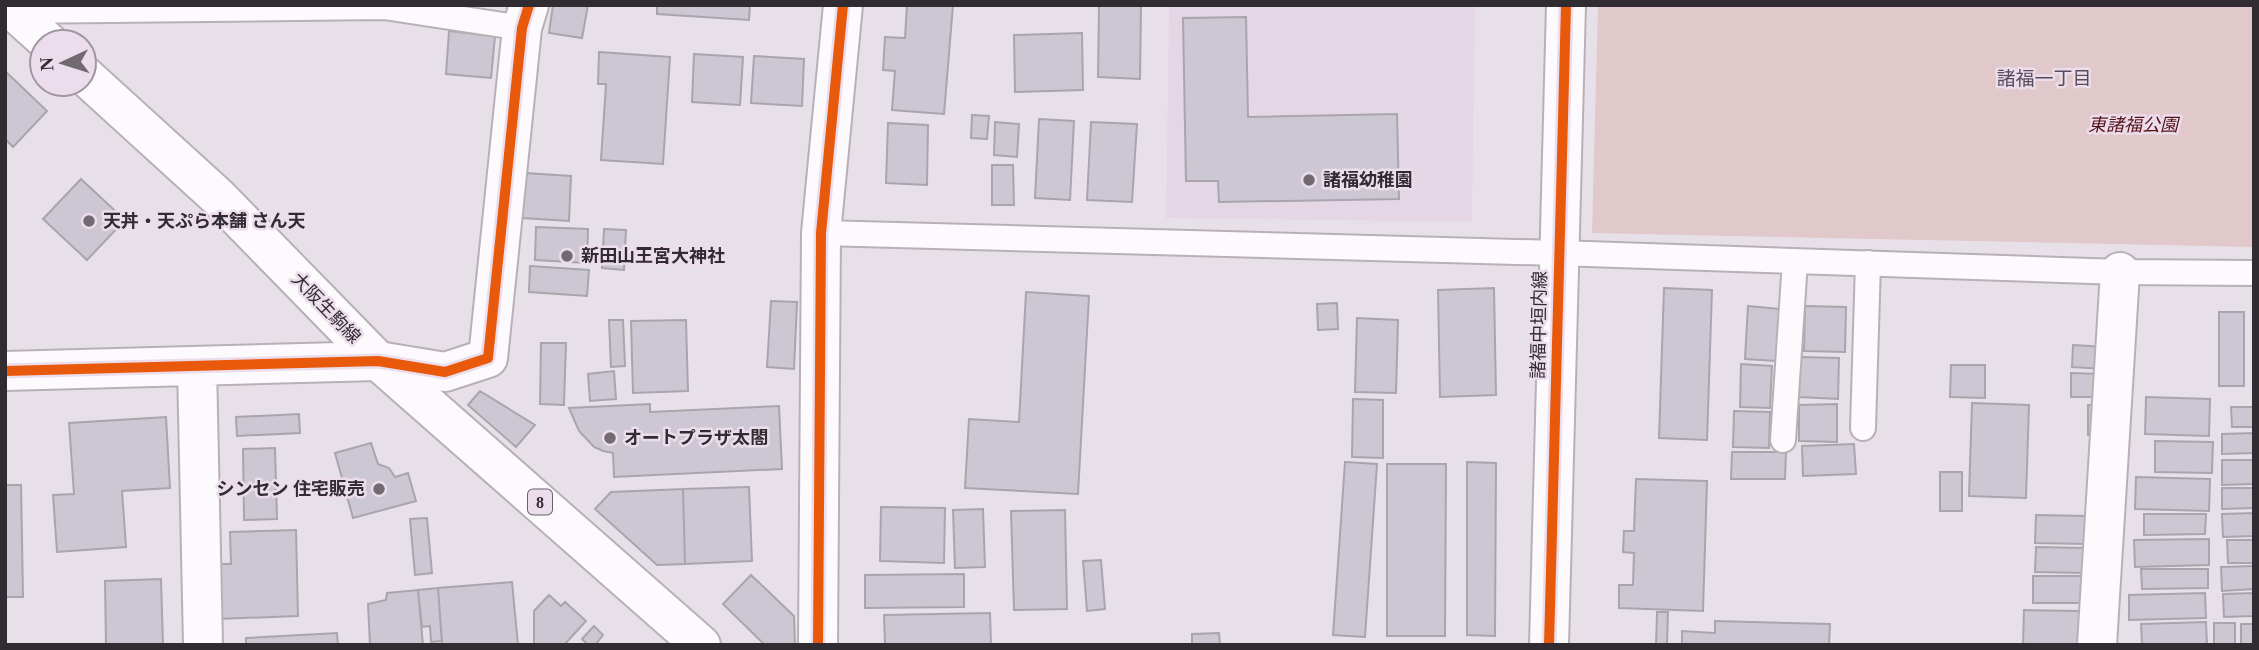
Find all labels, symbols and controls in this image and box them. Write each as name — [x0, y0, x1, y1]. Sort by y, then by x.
north arrow — [28, 28, 98, 98]
text: N — [36, 56, 57, 72]
district label: 諸福一丁目 — [1996, 68, 2092, 89]
park label: 東諸福公園 — [2088, 115, 2181, 135]
place label: 諸福幼稚園 — [1323, 170, 1413, 190]
marker: 諸福幼稚園 — [1301, 172, 1317, 188]
place label: 天丼・天ぷら本舗 さん天 — [103, 211, 306, 231]
marker: 天丼・天ぷら本舗 さん天 — [81, 213, 97, 229]
place label: 新田山王宮大神社 — [581, 246, 725, 266]
marker: 新田山王宮大神社 — [559, 248, 575, 264]
street label: 大阪生駒線 — [288, 269, 364, 347]
street label: 諸福中垣内線 — [1528, 271, 1550, 379]
place label: オートプラザ太閤 — [624, 428, 768, 448]
marker: オートプラザ太閤 — [602, 430, 618, 446]
place label: シンセン 住宅販売 — [217, 479, 365, 499]
marker: シンセン 住宅販売 — [371, 481, 387, 497]
road number: 8 — [528, 489, 552, 514]

